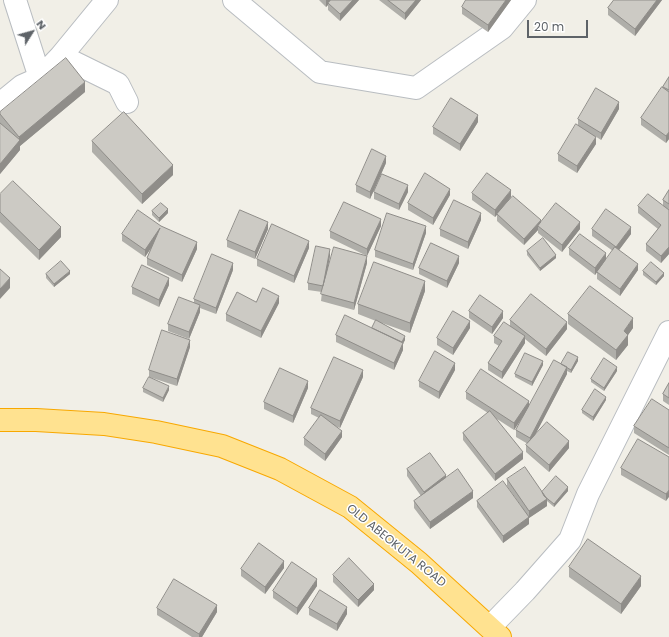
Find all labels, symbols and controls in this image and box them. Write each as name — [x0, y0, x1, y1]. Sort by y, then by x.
north arrow — [12, 12, 52, 52]
scale bar — [529, 12, 590, 38]
text: N — [33, 17, 50, 33]
text: 20 m — [534, 18, 564, 35]
street label: OLD ABEOKUTA ROAD — [343, 501, 449, 591]

